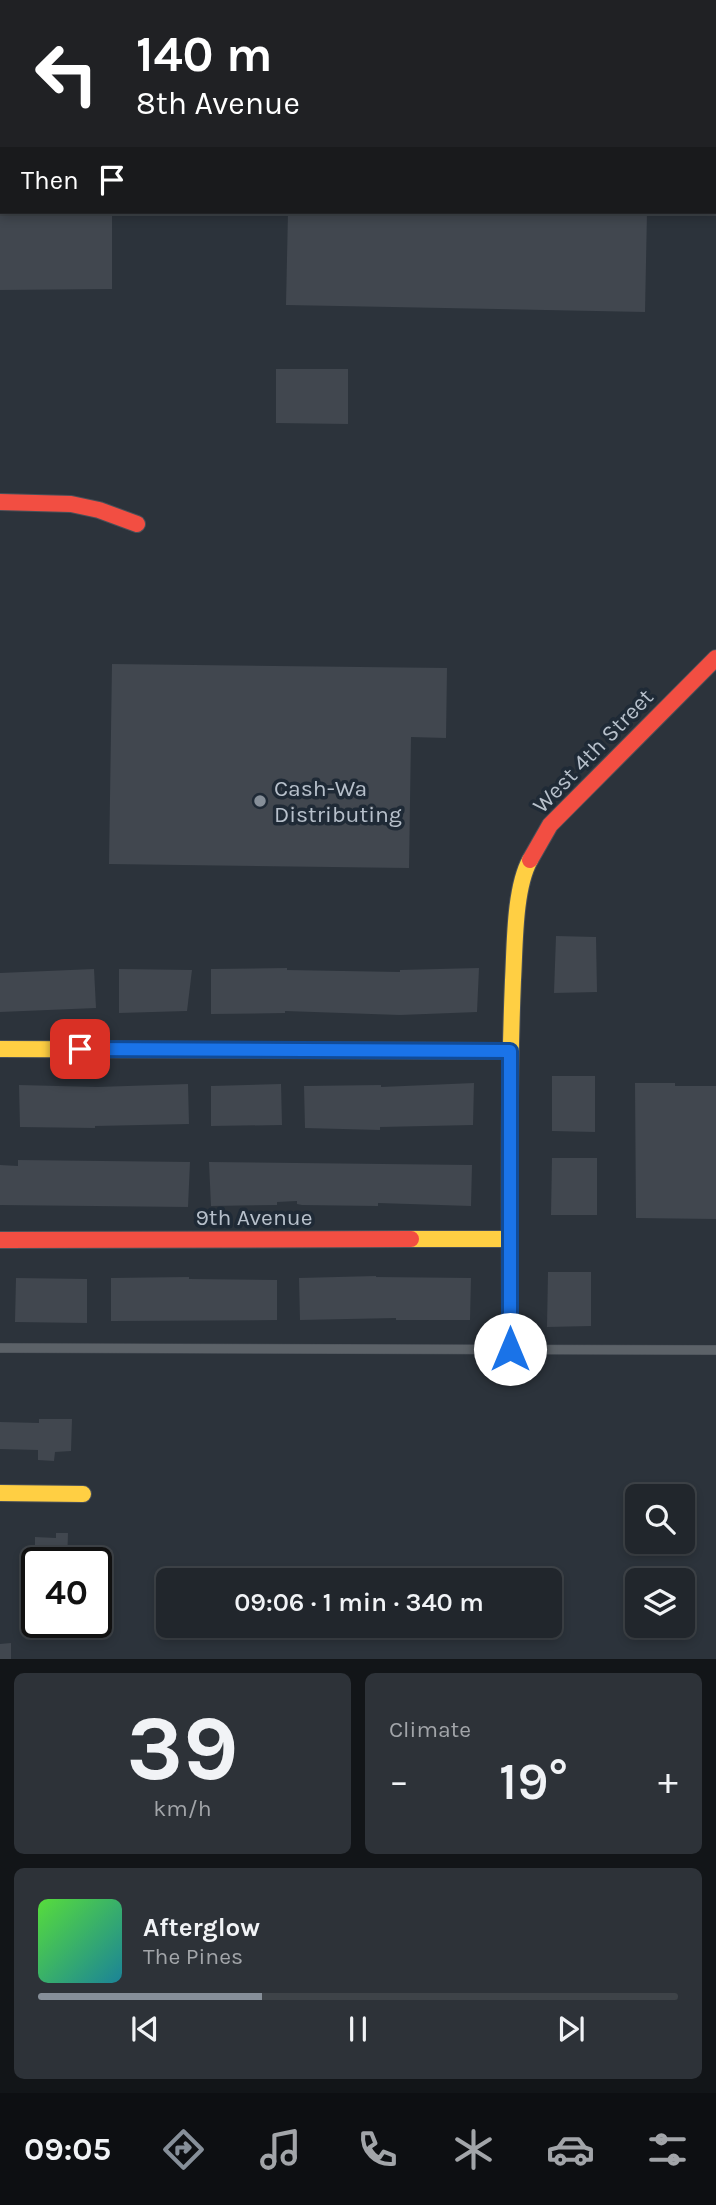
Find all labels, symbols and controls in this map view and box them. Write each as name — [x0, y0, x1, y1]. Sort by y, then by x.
text: 140 m — [136, 26, 273, 83]
icon: left — [21, 28, 112, 119]
text: 8th Avenue — [136, 85, 300, 122]
icon: arrive — [93, 161, 131, 199]
text: Then — [21, 165, 79, 196]
street label: West 4th Street — [527, 683, 659, 819]
place label: Cash-Wa Distributing — [274, 775, 402, 828]
marker: Cash-Wa Distributing — [252, 793, 268, 809]
pin — [50, 1019, 110, 1079]
icon: arrive — [61, 1030, 99, 1068]
street label: 9th Avenue — [195, 1204, 313, 1231]
position arrow — [473, 1312, 547, 1386]
map controls — [625, 1484, 695, 1638]
button: search — [625, 1484, 695, 1554]
speed limit sign: 40 — [21, 1547, 112, 1638]
button: layers — [625, 1568, 695, 1638]
text: 09:06 · 1 min · 340 m — [234, 1587, 484, 1618]
text: 39 — [126, 1696, 239, 1802]
text: Climate — [389, 1716, 471, 1743]
text: 19° — [499, 1751, 568, 1812]
text: − — [389, 1759, 409, 1804]
text: + — [658, 1759, 678, 1804]
text: km/h — [153, 1795, 212, 1822]
text: Afterglow — [143, 1912, 260, 1943]
text: The Pines — [143, 1943, 243, 1970]
icon: previous — [126, 2010, 164, 2048]
icon: pause — [339, 2010, 377, 2048]
icon: next — [552, 2010, 590, 2048]
icon: directions — [159, 2125, 208, 2174]
icon: music — [256, 2125, 305, 2174]
icon: phone — [353, 2125, 402, 2174]
icon: climate — [449, 2125, 498, 2174]
icon: car — [546, 2125, 595, 2174]
icon: filters — [643, 2125, 692, 2174]
text: 09:05 — [24, 2131, 111, 2168]

